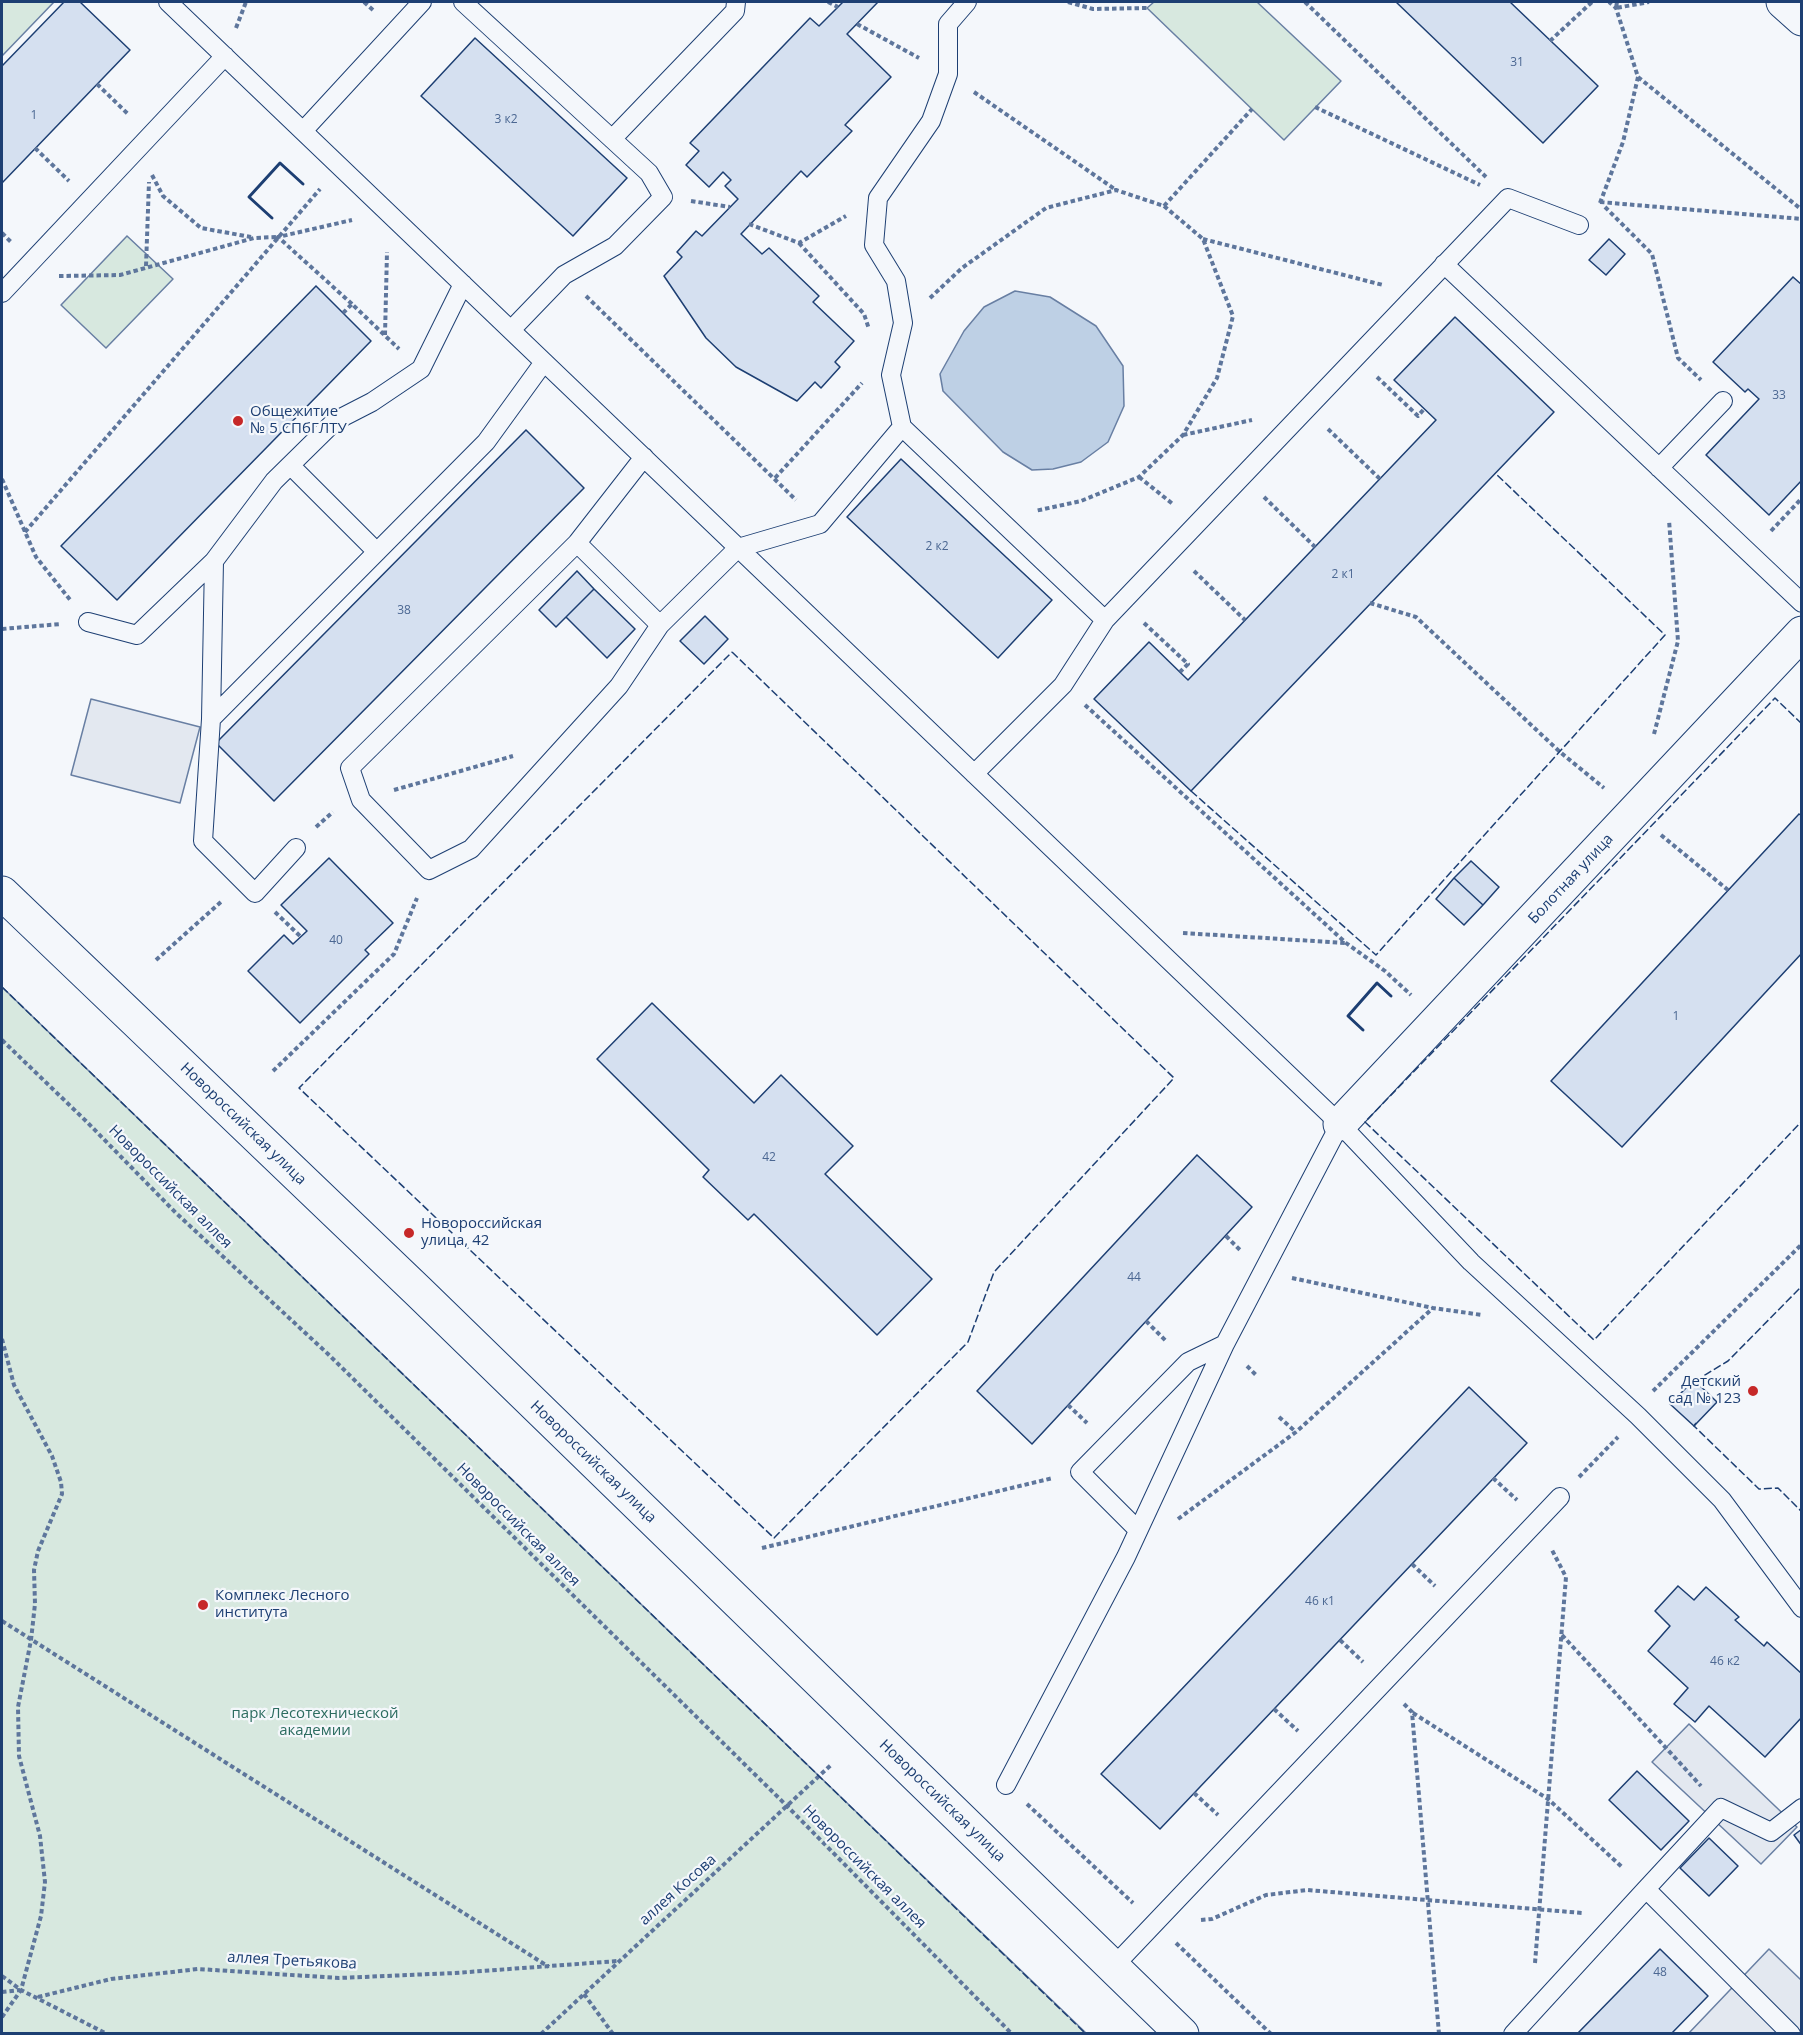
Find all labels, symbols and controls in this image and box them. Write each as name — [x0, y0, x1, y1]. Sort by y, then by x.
house number: 31 — [1510, 56, 1524, 70]
house number: 1 — [31, 109, 37, 123]
house number: 3 к2 — [494, 113, 518, 127]
house number: 33 — [1772, 389, 1786, 403]
place label: Общежитие № 5 СПбГЛТУ — [250, 403, 347, 438]
marker: Общежитие № 5 СПбГЛТУ — [231, 414, 245, 428]
house number: 2 к2 — [925, 540, 949, 554]
house number: 2 к1 — [1331, 568, 1355, 582]
house number: 38 — [397, 604, 411, 618]
street label: Болотная улица — [1525, 830, 1617, 928]
house number: 40 — [329, 934, 343, 948]
house number: 1 — [1673, 1010, 1679, 1024]
street label: Новороссийская улица — [176, 1059, 310, 1189]
street label: Новороссийская аллея — [105, 1122, 235, 1252]
house number: 42 — [762, 1151, 776, 1165]
place label: Новороссийская улица, 42 — [421, 1215, 542, 1250]
marker: Новороссийская улица, 42 — [402, 1226, 416, 1240]
house number: 44 — [1127, 1271, 1141, 1285]
place label: Детский сад № 123 — [1668, 1373, 1741, 1408]
marker: Детский сад № 123 — [1746, 1384, 1760, 1398]
street label: Новороссийская улица — [526, 1397, 660, 1527]
street label: Новороссийская аллея — [453, 1460, 583, 1590]
place label: Комплекс Лесного института — [215, 1587, 349, 1622]
house number: 46 к1 — [1305, 1595, 1335, 1609]
marker: Комплекс Лесного института — [196, 1598, 210, 1612]
house number: 46 к2 — [1710, 1655, 1740, 1669]
park label: парк Лесотехнической академии — [231, 1705, 399, 1740]
street label: Новороссийская улица — [875, 1736, 1009, 1866]
street label: Новороссийская аллея — [799, 1802, 929, 1932]
street label: аллея Косова — [636, 1851, 720, 1929]
street label: аллея Третьякова — [227, 1949, 357, 1973]
house number: 48 — [1653, 1966, 1667, 1980]

